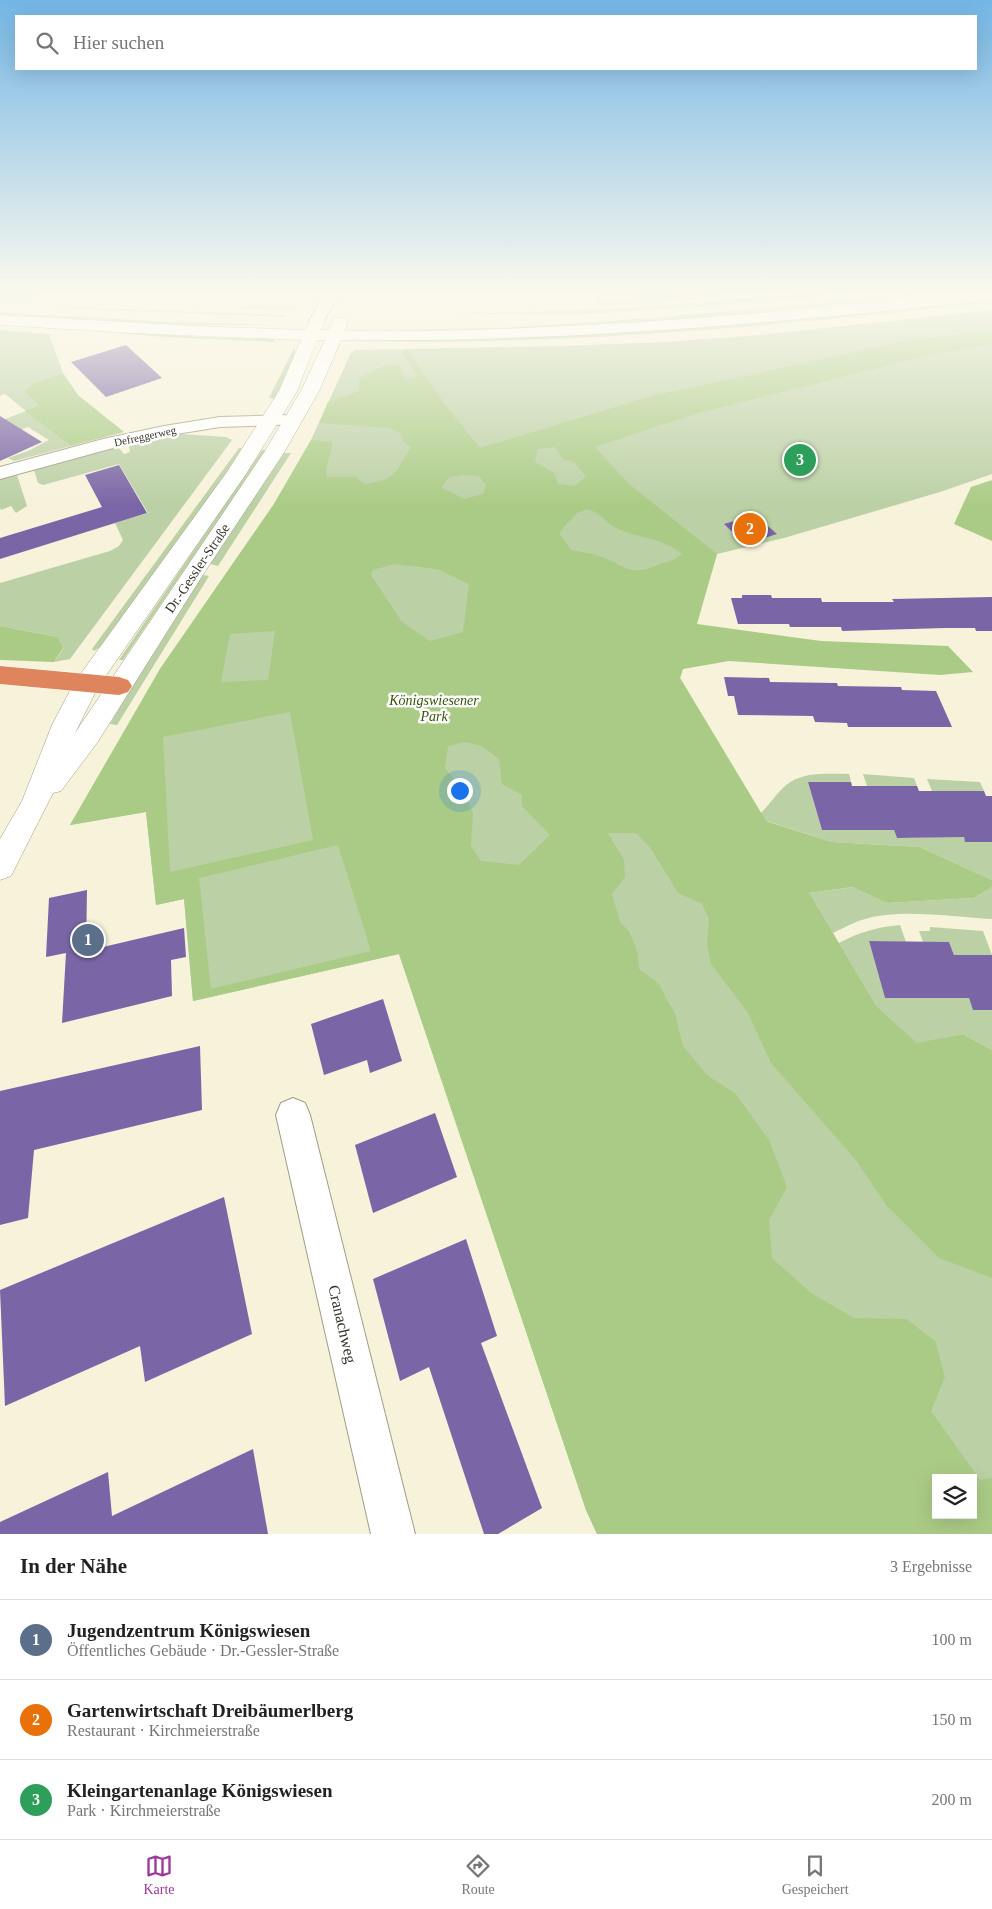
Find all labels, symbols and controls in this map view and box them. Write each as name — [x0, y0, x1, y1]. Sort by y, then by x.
search box — [15, 15, 977, 70]
icon: search — [33, 29, 61, 57]
text: Hier suchen — [73, 32, 164, 53]
street label: Defreggerweg — [113, 423, 178, 448]
pin: 3 — [784, 441, 816, 479]
pin: 2 — [734, 510, 766, 548]
street label: Dr.-Gessler-Straße — [162, 521, 233, 616]
park label: Königswiesener Park — [388, 693, 479, 724]
your location — [447, 778, 473, 804]
pin: 1 — [72, 921, 104, 959]
street label: Cranachweg — [324, 1283, 360, 1365]
map controls — [932, 1474, 977, 1519]
button: layers — [932, 1474, 977, 1519]
text: In der Nähe — [20, 1554, 127, 1578]
text: 3 Ergebnisse — [890, 1558, 972, 1575]
text: Jugendzentrum Königswiesen — [67, 1620, 310, 1641]
text: 1 — [32, 1631, 40, 1648]
text: 100 m — [932, 1631, 972, 1648]
text: Öffentliches Gebäude · Dr.-Gessler-Straße — [67, 1642, 339, 1659]
text: Gartenwirtschaft Dreibäumerlberg — [67, 1700, 353, 1721]
text: 2 — [32, 1711, 40, 1728]
text: 150 m — [932, 1711, 972, 1728]
text: Restaurant · Kirchmeierstraße — [67, 1722, 260, 1739]
text: Kleingartenanlage Königswiesen — [67, 1780, 332, 1801]
text: 3 — [32, 1791, 40, 1808]
text: 200 m — [932, 1791, 972, 1808]
text: Park · Kirchmeierstraße — [67, 1802, 221, 1819]
tab: Karte — [143, 1852, 175, 1898]
tab: Route — [461, 1852, 495, 1898]
tab: Gespeichert — [782, 1852, 849, 1898]

